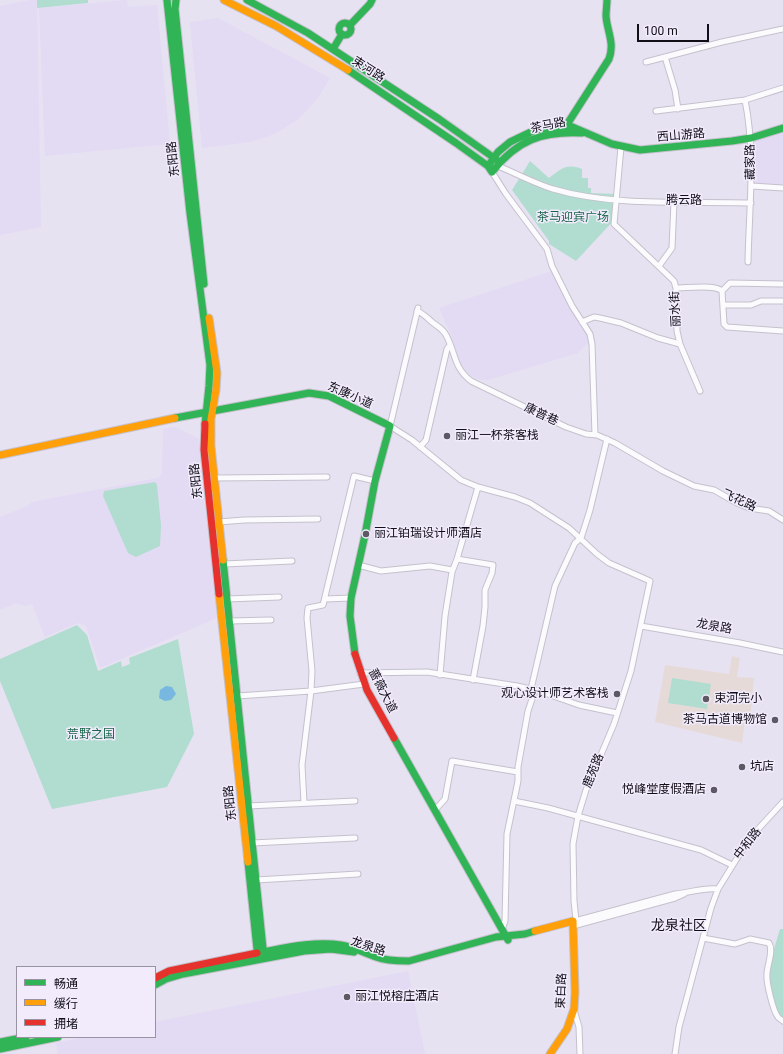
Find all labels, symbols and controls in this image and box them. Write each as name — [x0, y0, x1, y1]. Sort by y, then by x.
scale bar — [639, 16, 711, 42]
text: 100 m — [644, 24, 678, 38]
street label: 束河路 — [349, 54, 387, 86]
street label: 茶马路 — [529, 115, 567, 137]
street label: 西山游路 — [656, 127, 706, 145]
street label: 东阳路 — [165, 140, 183, 178]
street label: 藏家路 — [743, 144, 759, 180]
street label: 腾云路 — [666, 194, 702, 208]
park label: 茶马迎宾广场 — [537, 211, 609, 225]
street label: 丽水街 — [668, 291, 684, 327]
street label: 东康小道 — [325, 380, 375, 412]
street label: 康普巷 — [522, 401, 560, 429]
place label: 丽江一杯茶客栈 — [455, 429, 539, 443]
marker: 丽江一杯茶客栈 — [442, 431, 452, 441]
street label: 东阳路 — [188, 462, 206, 500]
street label: 飞花路 — [720, 487, 758, 515]
place label: 丽江铂瑞设计师酒店 — [374, 527, 482, 541]
marker: 丽江铂瑞设计师酒店 — [361, 529, 371, 539]
street label: 龙泉路 — [695, 617, 733, 637]
street label: 蔷薇大道 — [365, 666, 399, 716]
place label: 观心设计师艺术客栈 — [501, 687, 609, 701]
marker: 观心设计师艺术客栈 — [612, 689, 622, 699]
place label: 束河完小 — [714, 692, 762, 706]
marker: 束河完小 — [701, 694, 711, 704]
place label: 茶马古道博物馆 — [683, 713, 767, 727]
marker: 茶马古道博物馆 — [770, 715, 780, 725]
park label: 荒野之国 — [67, 728, 115, 742]
street label: 鹿苑路 — [581, 752, 607, 790]
place label: 坑店 — [750, 760, 774, 774]
marker: 坑店 — [737, 762, 747, 772]
place label: 悦峰堂度假酒店 — [622, 783, 706, 797]
street label: 东阳路 — [222, 784, 240, 822]
marker: 悦峰堂度假酒店 — [709, 785, 719, 795]
street label: 中和路 — [731, 825, 765, 863]
district label: 龙泉社区 — [651, 918, 707, 934]
street label: 龙泉路 — [349, 935, 387, 959]
legend — [16, 966, 156, 1038]
street label: 束白路 — [554, 973, 570, 1009]
text: 畅通 — [54, 977, 78, 991]
place label: 丽江悦榕庄酒店 — [355, 990, 439, 1004]
marker: 丽江悦榕庄酒店 — [342, 992, 352, 1002]
text: 缓行 — [54, 997, 78, 1011]
text: 拥堵 — [54, 1017, 78, 1031]

